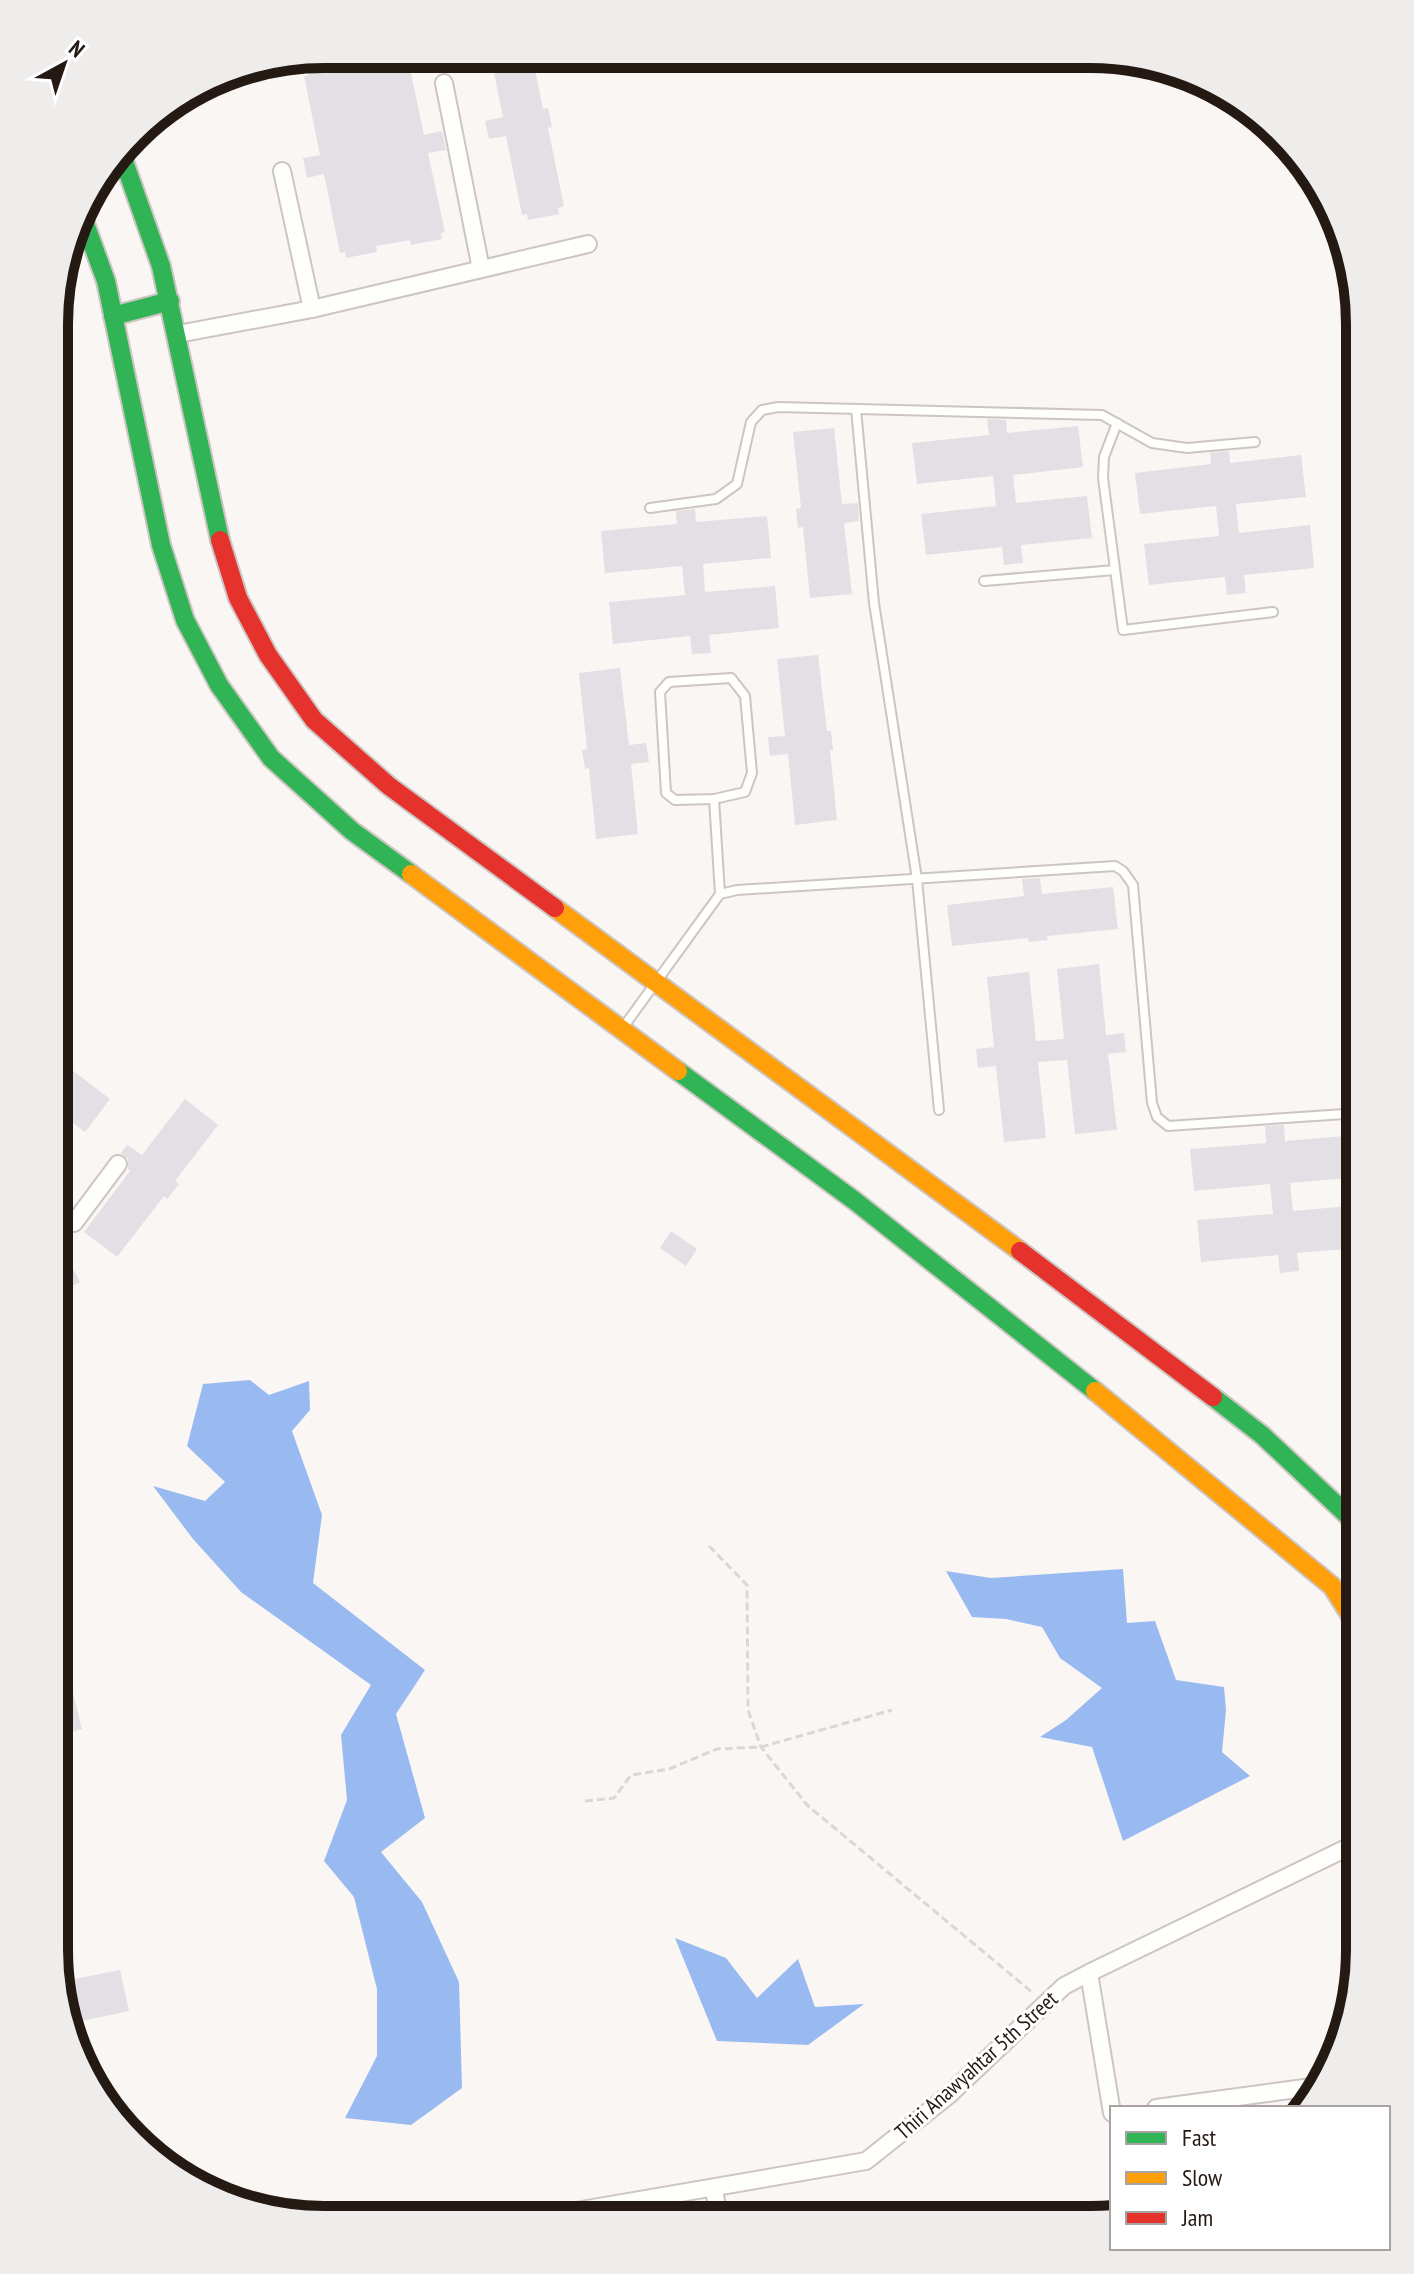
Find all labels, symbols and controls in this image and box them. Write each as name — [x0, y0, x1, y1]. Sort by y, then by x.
north arrow — [24, 24, 104, 104]
text: N — [63, 34, 90, 63]
street label: Thiri Anawyahtar 5th Street — [889, 1985, 1063, 2145]
legend — [1110, 2106, 1390, 2250]
text: Fast — [1182, 2122, 1217, 2153]
text: Slow — [1182, 2162, 1223, 2193]
text: Jam — [1181, 2202, 1213, 2233]

